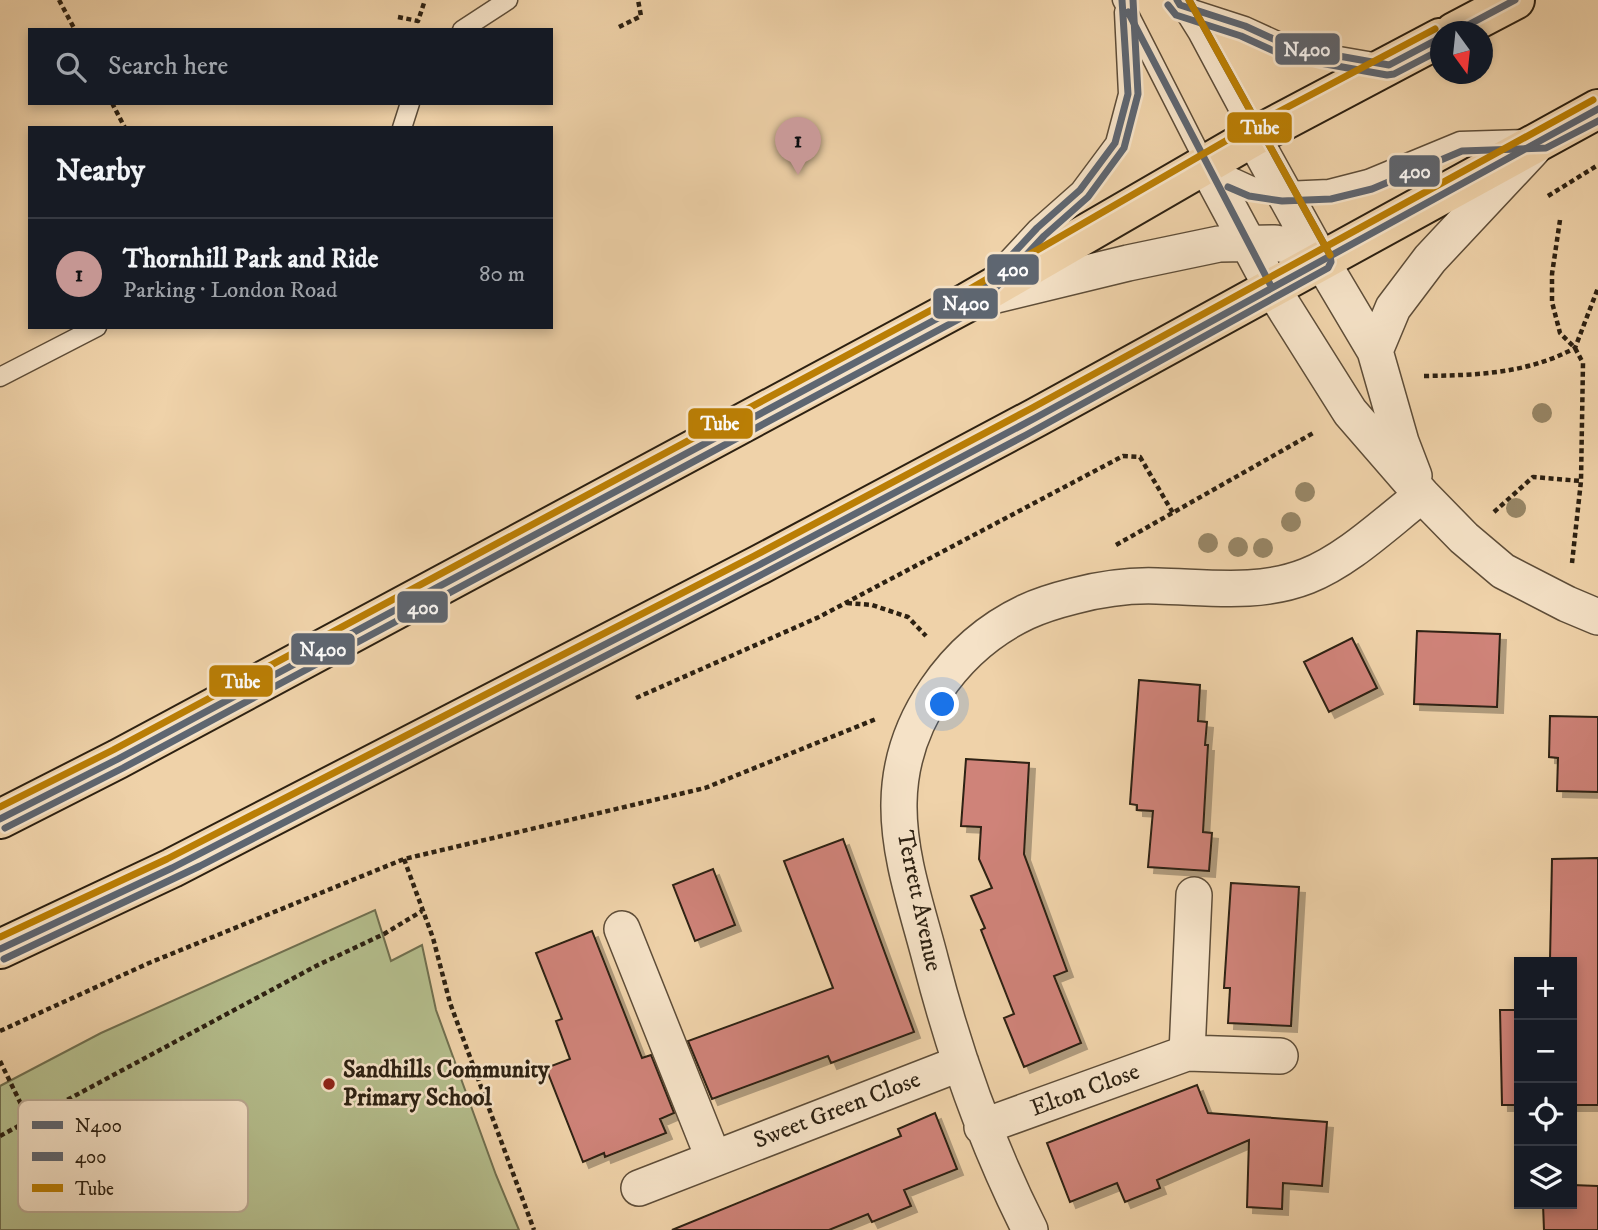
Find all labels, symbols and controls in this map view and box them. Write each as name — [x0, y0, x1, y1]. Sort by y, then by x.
north arrow — [1430, 21, 1493, 84]
search box — [28, 28, 553, 105]
line badge: N400 — [1274, 32, 1341, 66]
text: N400 — [1284, 39, 1330, 62]
icon: search — [52, 48, 90, 86]
text: Search here — [108, 50, 228, 83]
line badge: Tube — [1226, 111, 1293, 144]
pin: 1 — [775, 117, 821, 175]
text: Tube — [1240, 117, 1280, 140]
text: Nearby — [56, 153, 145, 190]
line badge: 400 — [1388, 154, 1441, 188]
text: 400 — [1399, 161, 1431, 184]
text: Thornhill Park and Ride — [123, 243, 379, 276]
line badge: 400 — [986, 253, 1040, 286]
text: 400 — [997, 259, 1029, 282]
text: 1 — [75, 260, 83, 289]
text: 80 m — [479, 260, 525, 289]
text: Parking · London Road — [123, 276, 337, 305]
line badge: N400 — [932, 287, 999, 320]
text: N400 — [943, 293, 989, 316]
line badge: Tube — [687, 407, 754, 440]
text: Tube — [700, 413, 740, 436]
line badge: 400 — [396, 590, 449, 624]
text: 400 — [407, 597, 439, 620]
line badge: N400 — [290, 632, 356, 666]
text: N400 — [300, 639, 346, 662]
line badge: Tube — [208, 664, 274, 698]
text: Tube — [221, 671, 261, 694]
your location — [925, 687, 959, 721]
street label: Terrett Avenue — [889, 828, 949, 974]
map controls — [1514, 957, 1577, 1209]
button: + — [1514, 957, 1577, 1020]
button: − — [1514, 1020, 1577, 1083]
place label: Sandhills Community Primary School — [343, 1055, 550, 1113]
street label: Elton Close — [1026, 1056, 1144, 1124]
street label: Sweet Green Close — [749, 1064, 925, 1156]
marker: Sandhills Community Primary School — [321, 1076, 337, 1092]
button: locate — [1514, 1083, 1577, 1146]
legend — [18, 1100, 248, 1212]
text: N400 — [75, 1115, 122, 1138]
text: 400 — [75, 1146, 106, 1169]
button: layers — [1514, 1146, 1577, 1209]
text: Tube — [75, 1178, 114, 1201]

